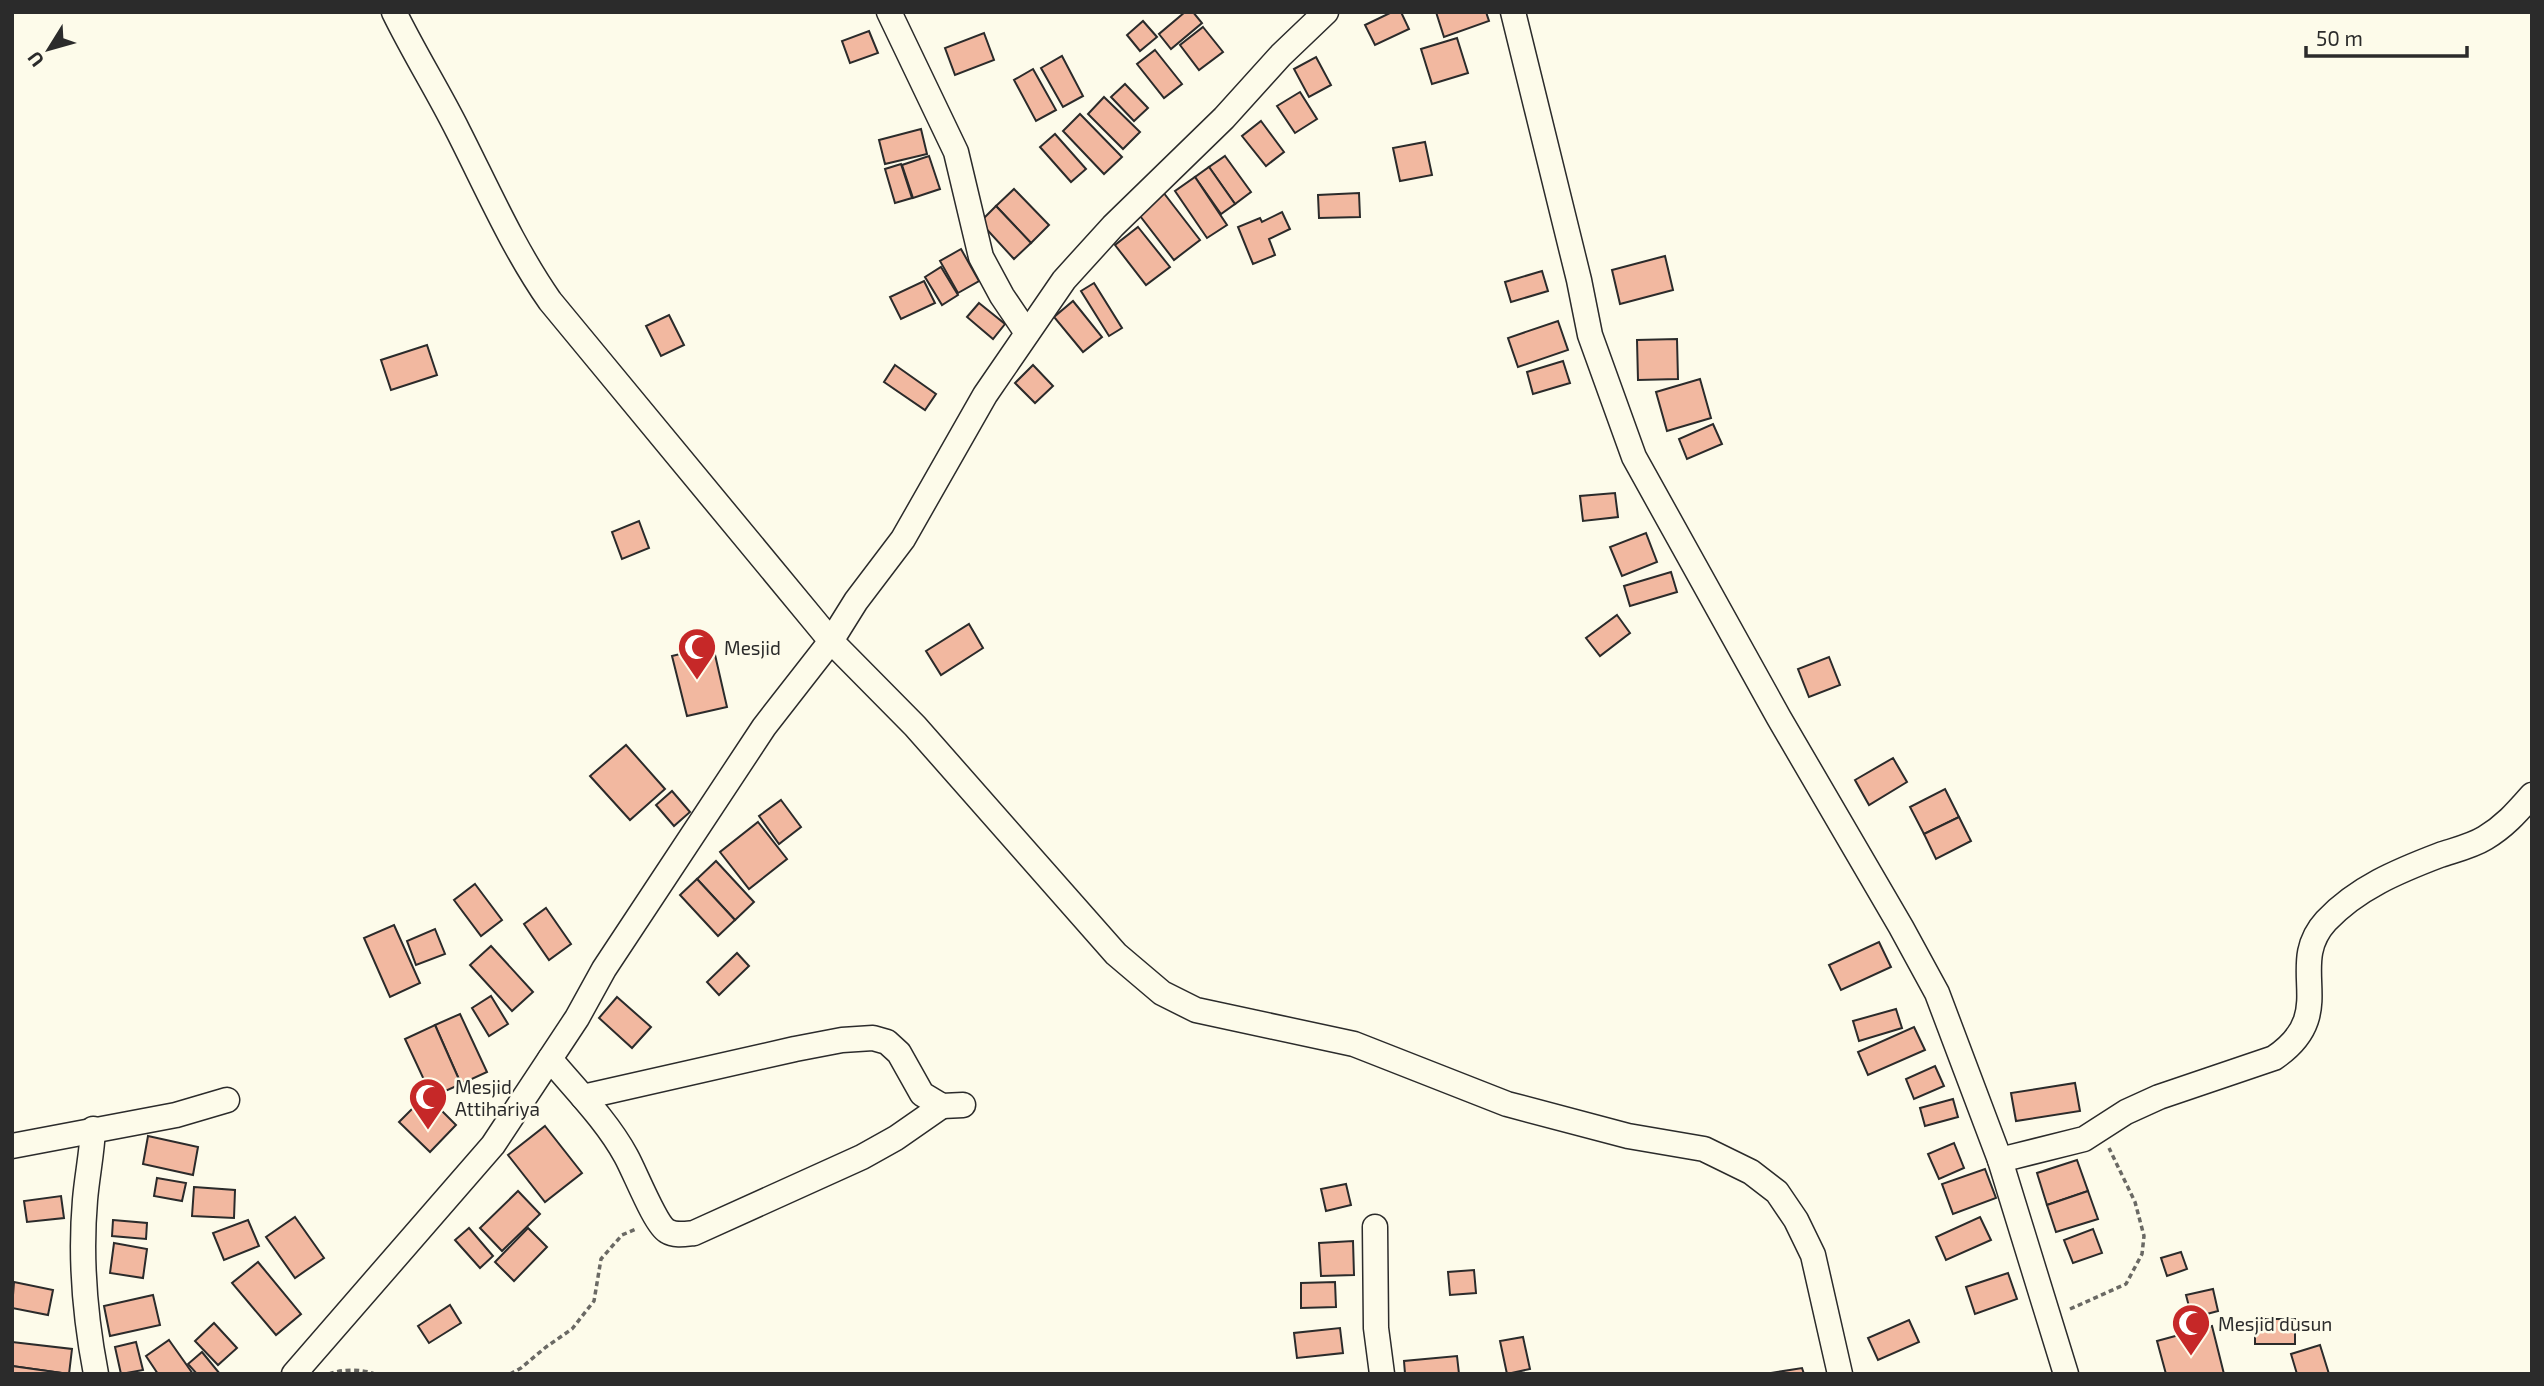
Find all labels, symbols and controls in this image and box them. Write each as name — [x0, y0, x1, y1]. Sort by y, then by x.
north arrow — [14, 14, 84, 84]
scale bar — [2306, 14, 2467, 58]
text: 50 m — [2316, 25, 2363, 50]
text: U — [22, 47, 48, 72]
mosque icon: Mesjid — [676, 626, 718, 681]
place label: Mesjid — [724, 636, 781, 659]
place label: Mesjid Attihariya — [455, 1075, 540, 1120]
mosque icon: Mesjid Attihariya — [407, 1076, 449, 1131]
mosque icon: Mesjid dusun — [2170, 1302, 2212, 1357]
place label: Mesjid dusun — [2218, 1312, 2332, 1335]

